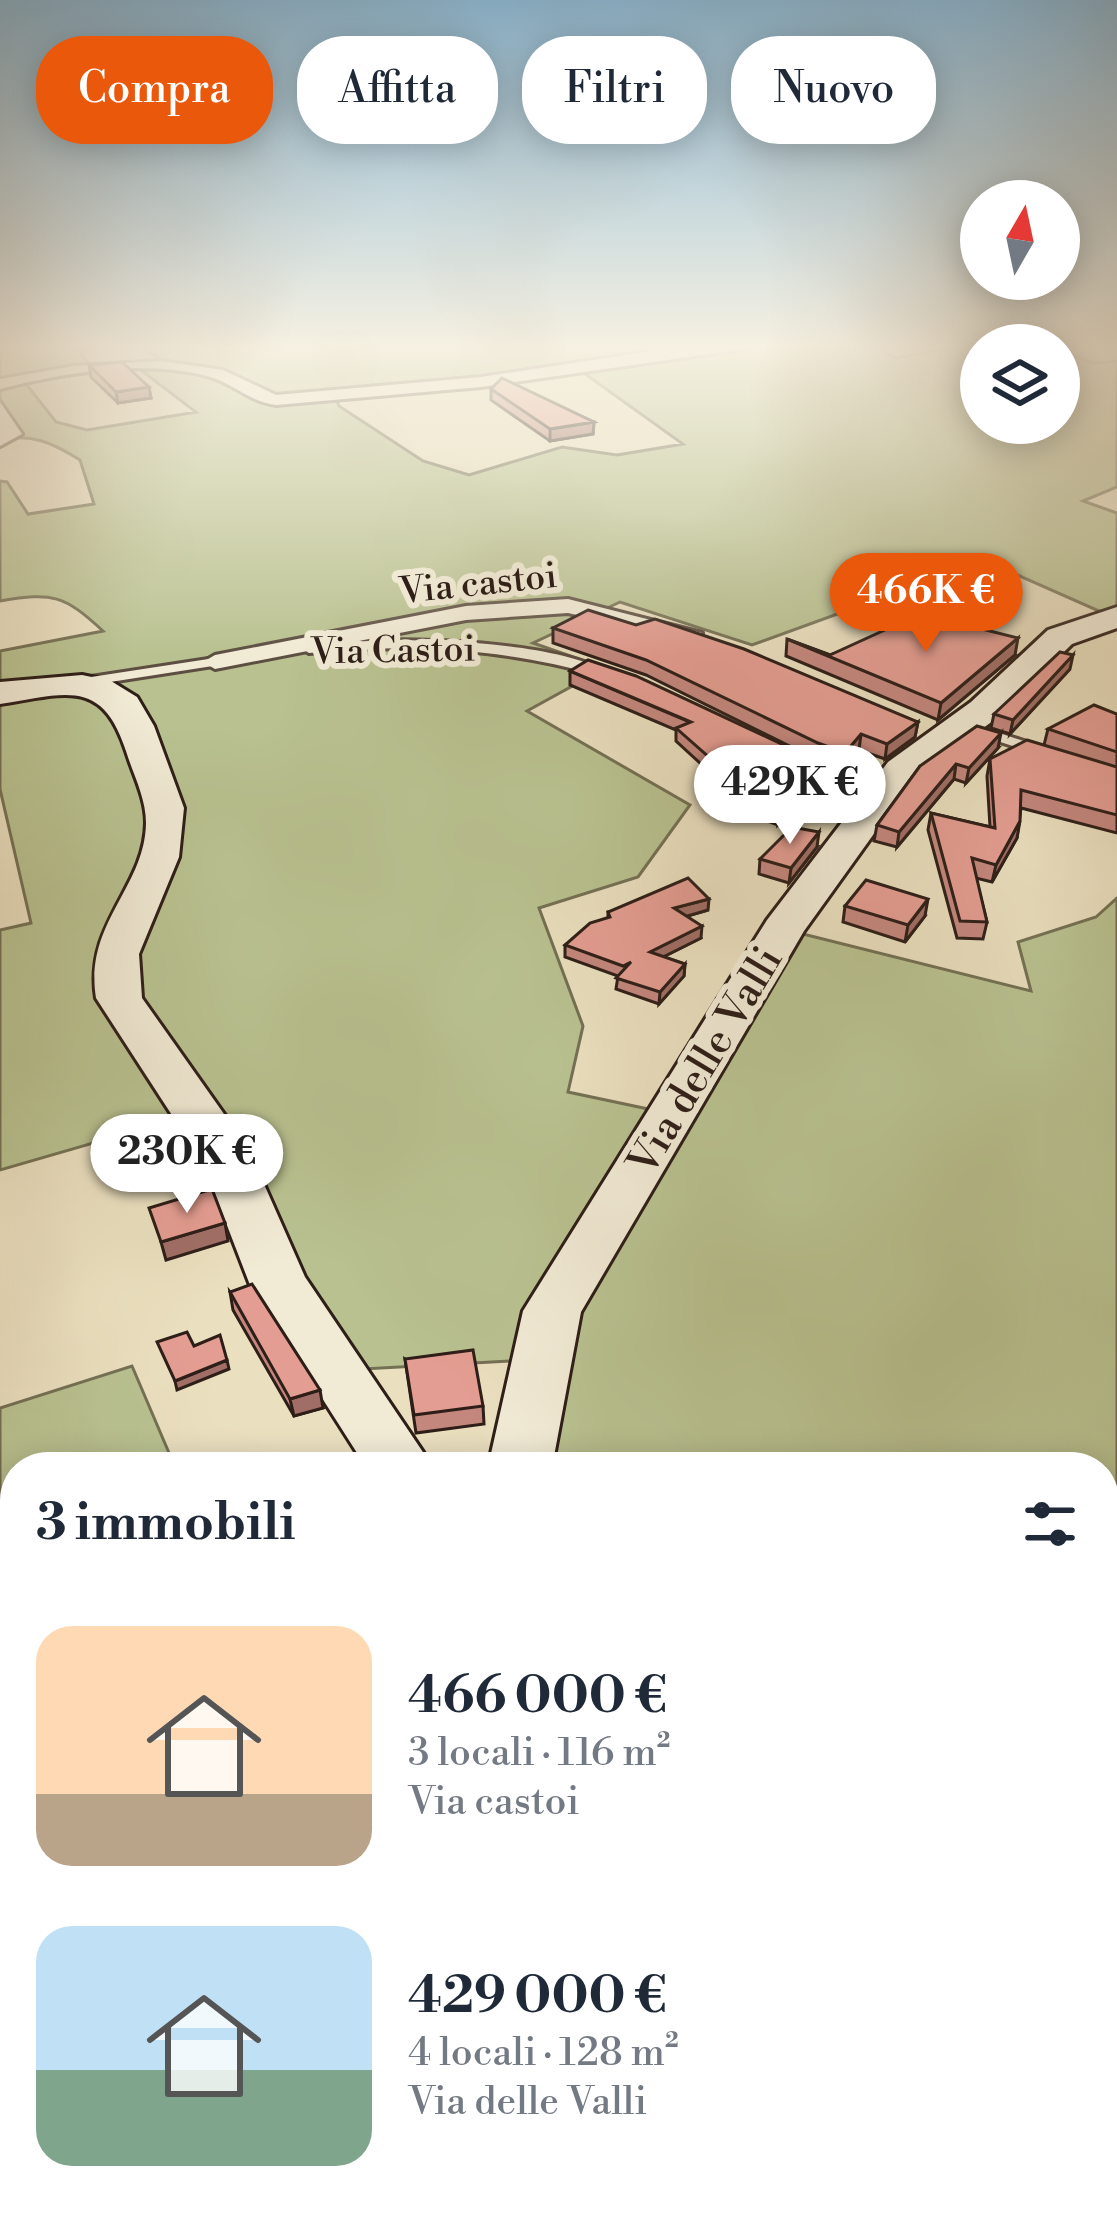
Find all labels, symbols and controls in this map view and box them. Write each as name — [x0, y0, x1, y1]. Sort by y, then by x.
chip: Compra — [36, 36, 273, 144]
chip: Affitta — [297, 36, 498, 144]
chip: Filtri — [522, 36, 707, 144]
chip: Nuovo — [731, 36, 936, 144]
north arrow — [960, 180, 1080, 300]
map controls — [960, 180, 1080, 444]
button: layers — [960, 324, 1080, 444]
pin: 466K € — [828, 553, 1024, 655]
street label: Via castoi — [396, 554, 559, 615]
text: 466K € — [857, 567, 995, 616]
street label: Via Castoi — [309, 628, 476, 675]
pin: 429K € — [692, 745, 888, 847]
text: 429K € — [721, 759, 859, 808]
street label: Via delle Valli — [617, 937, 795, 1186]
pin: 230K € — [89, 1114, 285, 1216]
text: 230K € — [117, 1128, 257, 1177]
icon: filters — [1017, 1491, 1083, 1557]
text: 3 immobili — [36, 1492, 295, 1556]
text: 466 000 € — [408, 1665, 667, 1729]
icon: home — [132, 1674, 276, 1818]
text: 3 locali · 116 m² — [408, 1729, 670, 1778]
text: Via castoi — [408, 1778, 579, 1827]
text: 429 000 € — [408, 1965, 667, 2029]
icon: home — [132, 1974, 276, 2118]
text: 4 locali · 128 m² — [408, 2029, 679, 2078]
text: Via delle Valli — [408, 2078, 647, 2127]

